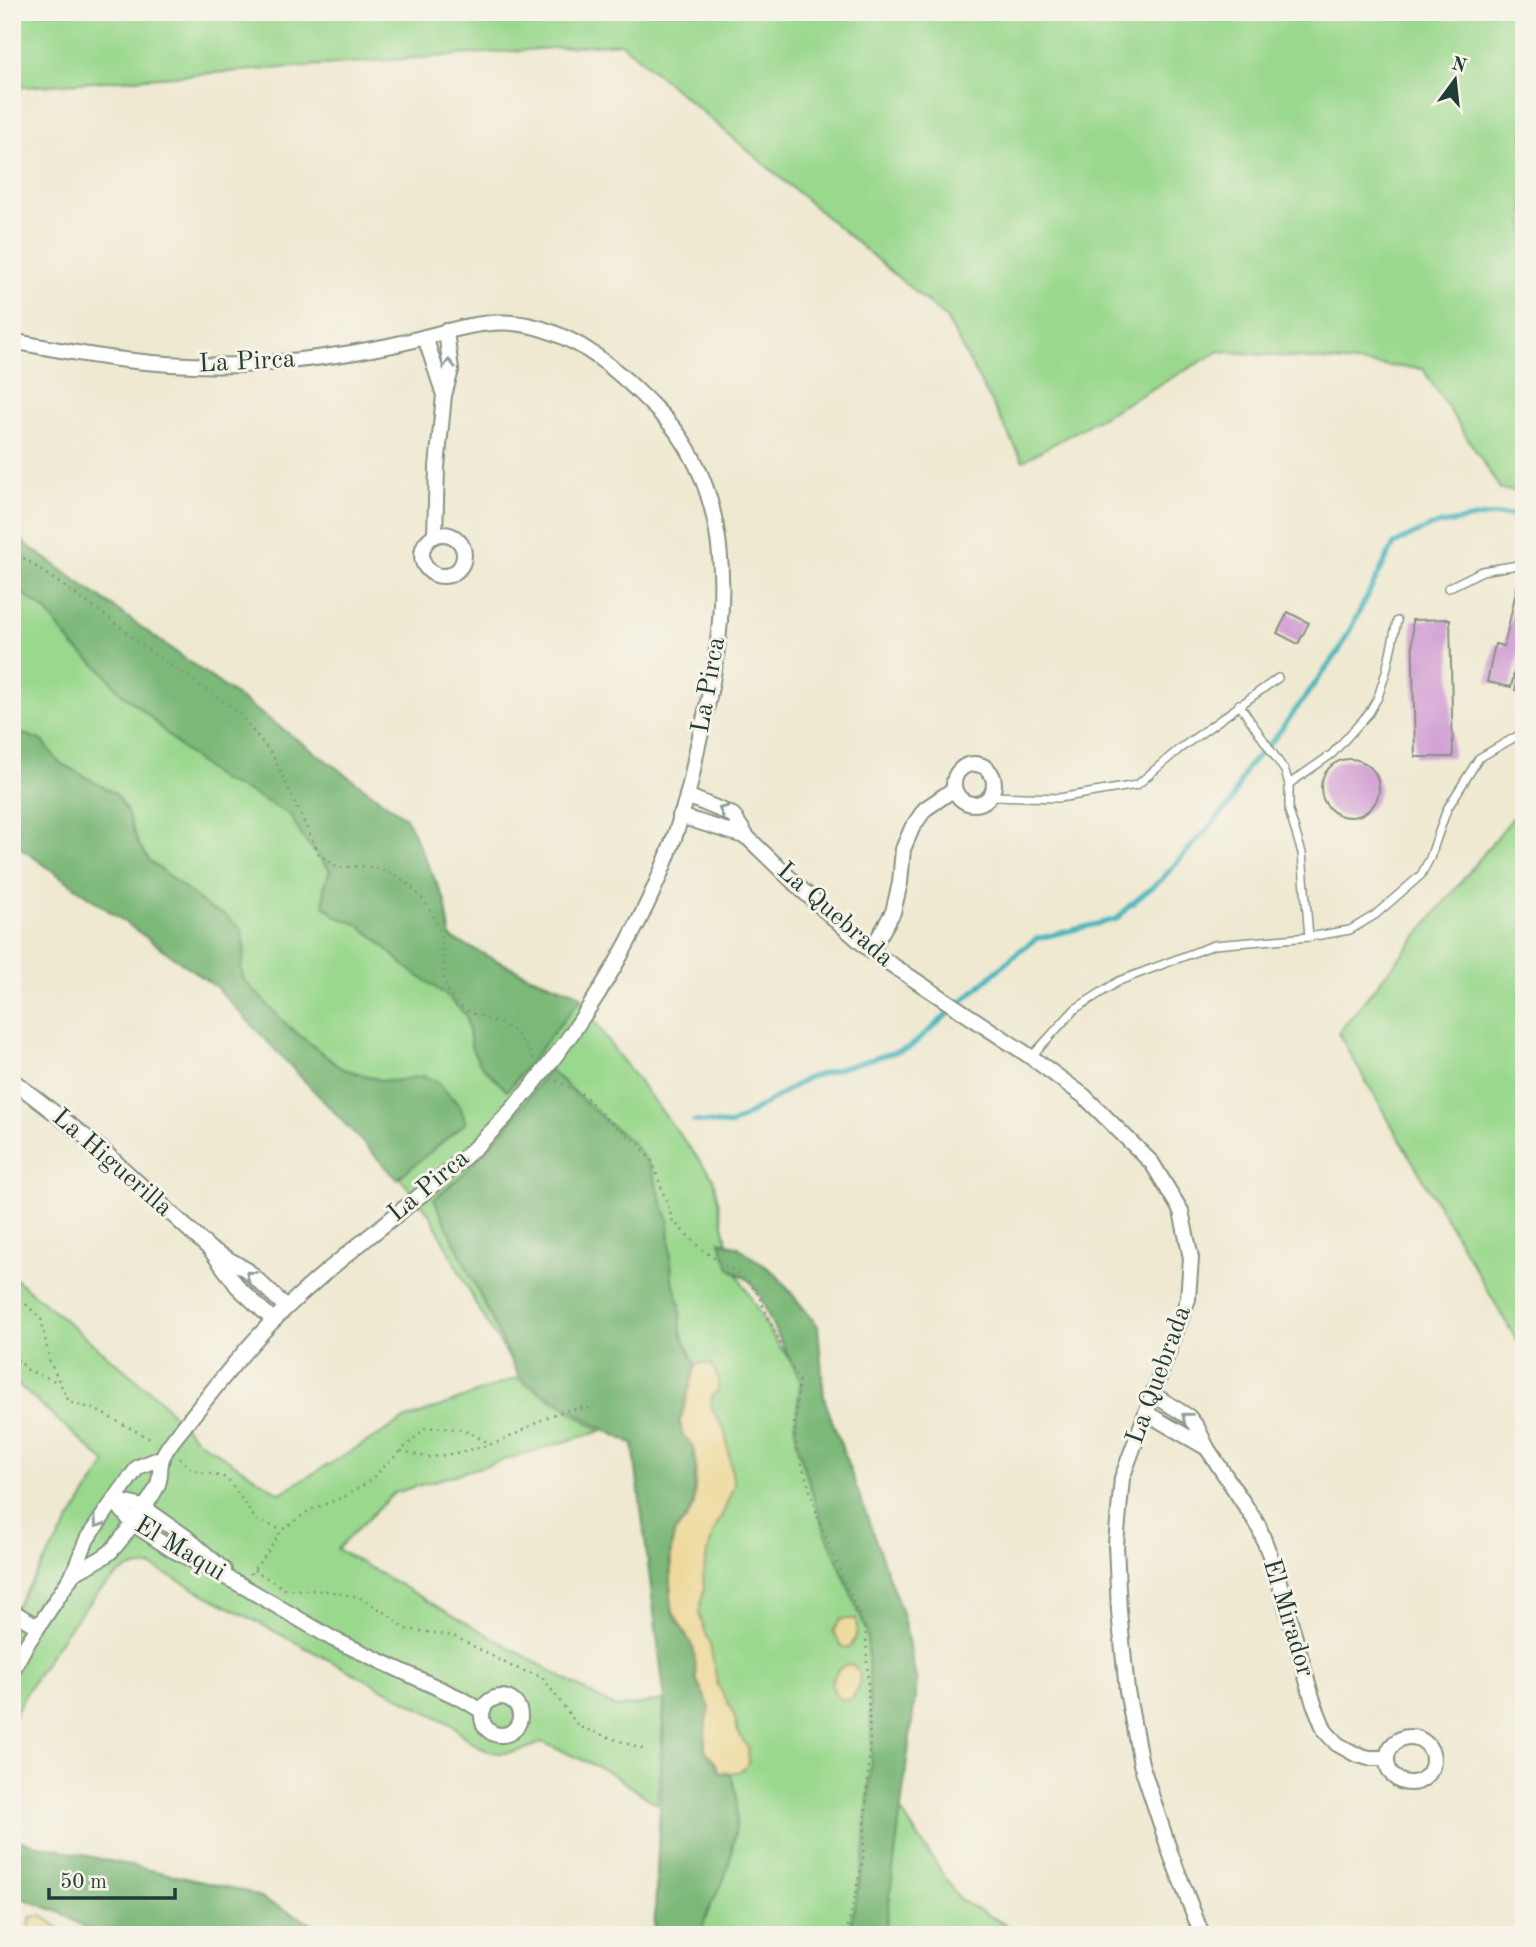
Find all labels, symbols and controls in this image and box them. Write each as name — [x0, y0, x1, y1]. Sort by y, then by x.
north arrow — [1420, 46, 1490, 116]
text: N — [1449, 55, 1469, 77]
street label: La Pirca — [198, 346, 296, 378]
one-way arrow — [442, 358, 457, 369]
street label: La Pirca — [688, 635, 730, 735]
one-way arrow — [717, 805, 730, 819]
street label: La Quebrada — [772, 858, 898, 972]
street label: La Higuerilla — [47, 1104, 177, 1222]
street label: La Pirca — [383, 1145, 475, 1227]
one-way arrow — [246, 1270, 258, 1283]
street label: La Quebrada — [1122, 1302, 1196, 1447]
one-way arrow — [1181, 1413, 1194, 1425]
street label: El Maqui — [130, 1512, 230, 1586]
one-way arrow — [94, 1515, 106, 1528]
street label: El Mirador — [1258, 1556, 1318, 1680]
scale bar — [49, 1856, 175, 1900]
text: 50 m — [60, 1872, 107, 1893]

